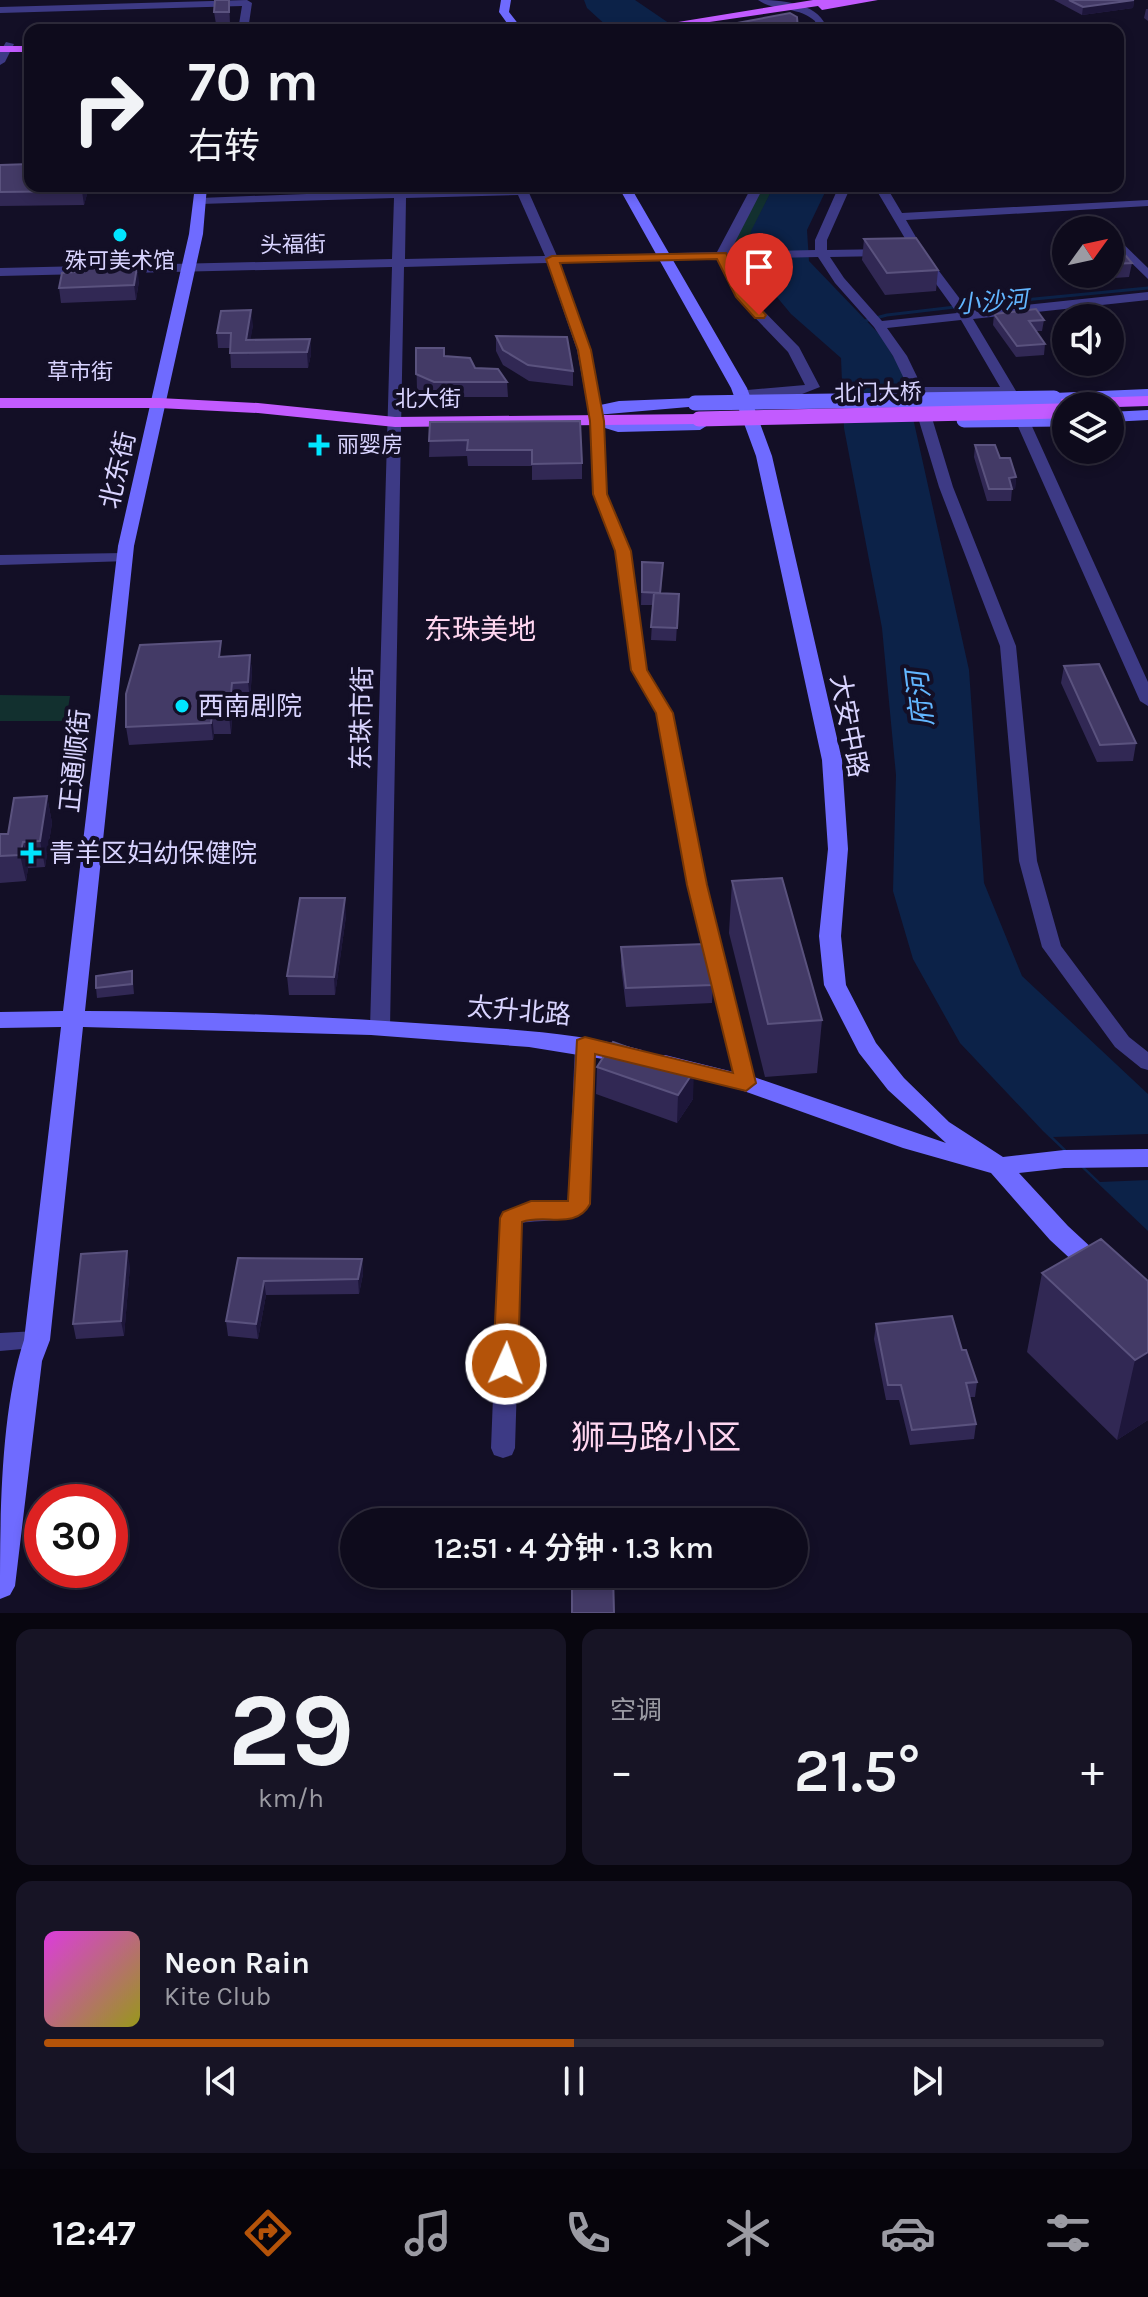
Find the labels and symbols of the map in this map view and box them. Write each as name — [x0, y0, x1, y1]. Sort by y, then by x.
north arrow — [1052, 216, 1124, 288]
marker: 殊可美术馆 — [111, 226, 129, 244]
street label: 头福街 — [260, 231, 326, 259]
pin — [725, 233, 793, 315]
place label: 殊可美术馆 — [65, 248, 175, 274]
water label: 小沙河 — [955, 285, 1033, 319]
street label: 草市街 — [47, 359, 113, 385]
street label: 北门大桥 — [834, 379, 922, 407]
street label: 北大街 — [395, 386, 461, 412]
street label: 北东街 — [94, 429, 142, 511]
place label: 丽婴房 — [337, 432, 403, 458]
marker: 丽婴房 — [308, 434, 330, 456]
district label: 东珠美地 — [424, 613, 536, 646]
water label: 府河 — [900, 664, 940, 729]
street label: 东珠市街 — [346, 666, 378, 770]
street label: 大安中路 — [824, 672, 874, 780]
place label: 西南剧院 — [198, 691, 302, 722]
marker: 西南剧院 — [173, 697, 191, 715]
street label: 正通顺街 — [54, 708, 96, 814]
place label: 青羊区妇幼保健院 — [49, 838, 257, 869]
marker: 青羊区妇幼保健院 — [20, 842, 42, 864]
street label: 太升北路 — [466, 991, 572, 1031]
position arrow — [464, 1322, 548, 1406]
district label: 狮马路小区 — [571, 1418, 741, 1458]
speed limit sign: 30 — [24, 1484, 128, 1588]

